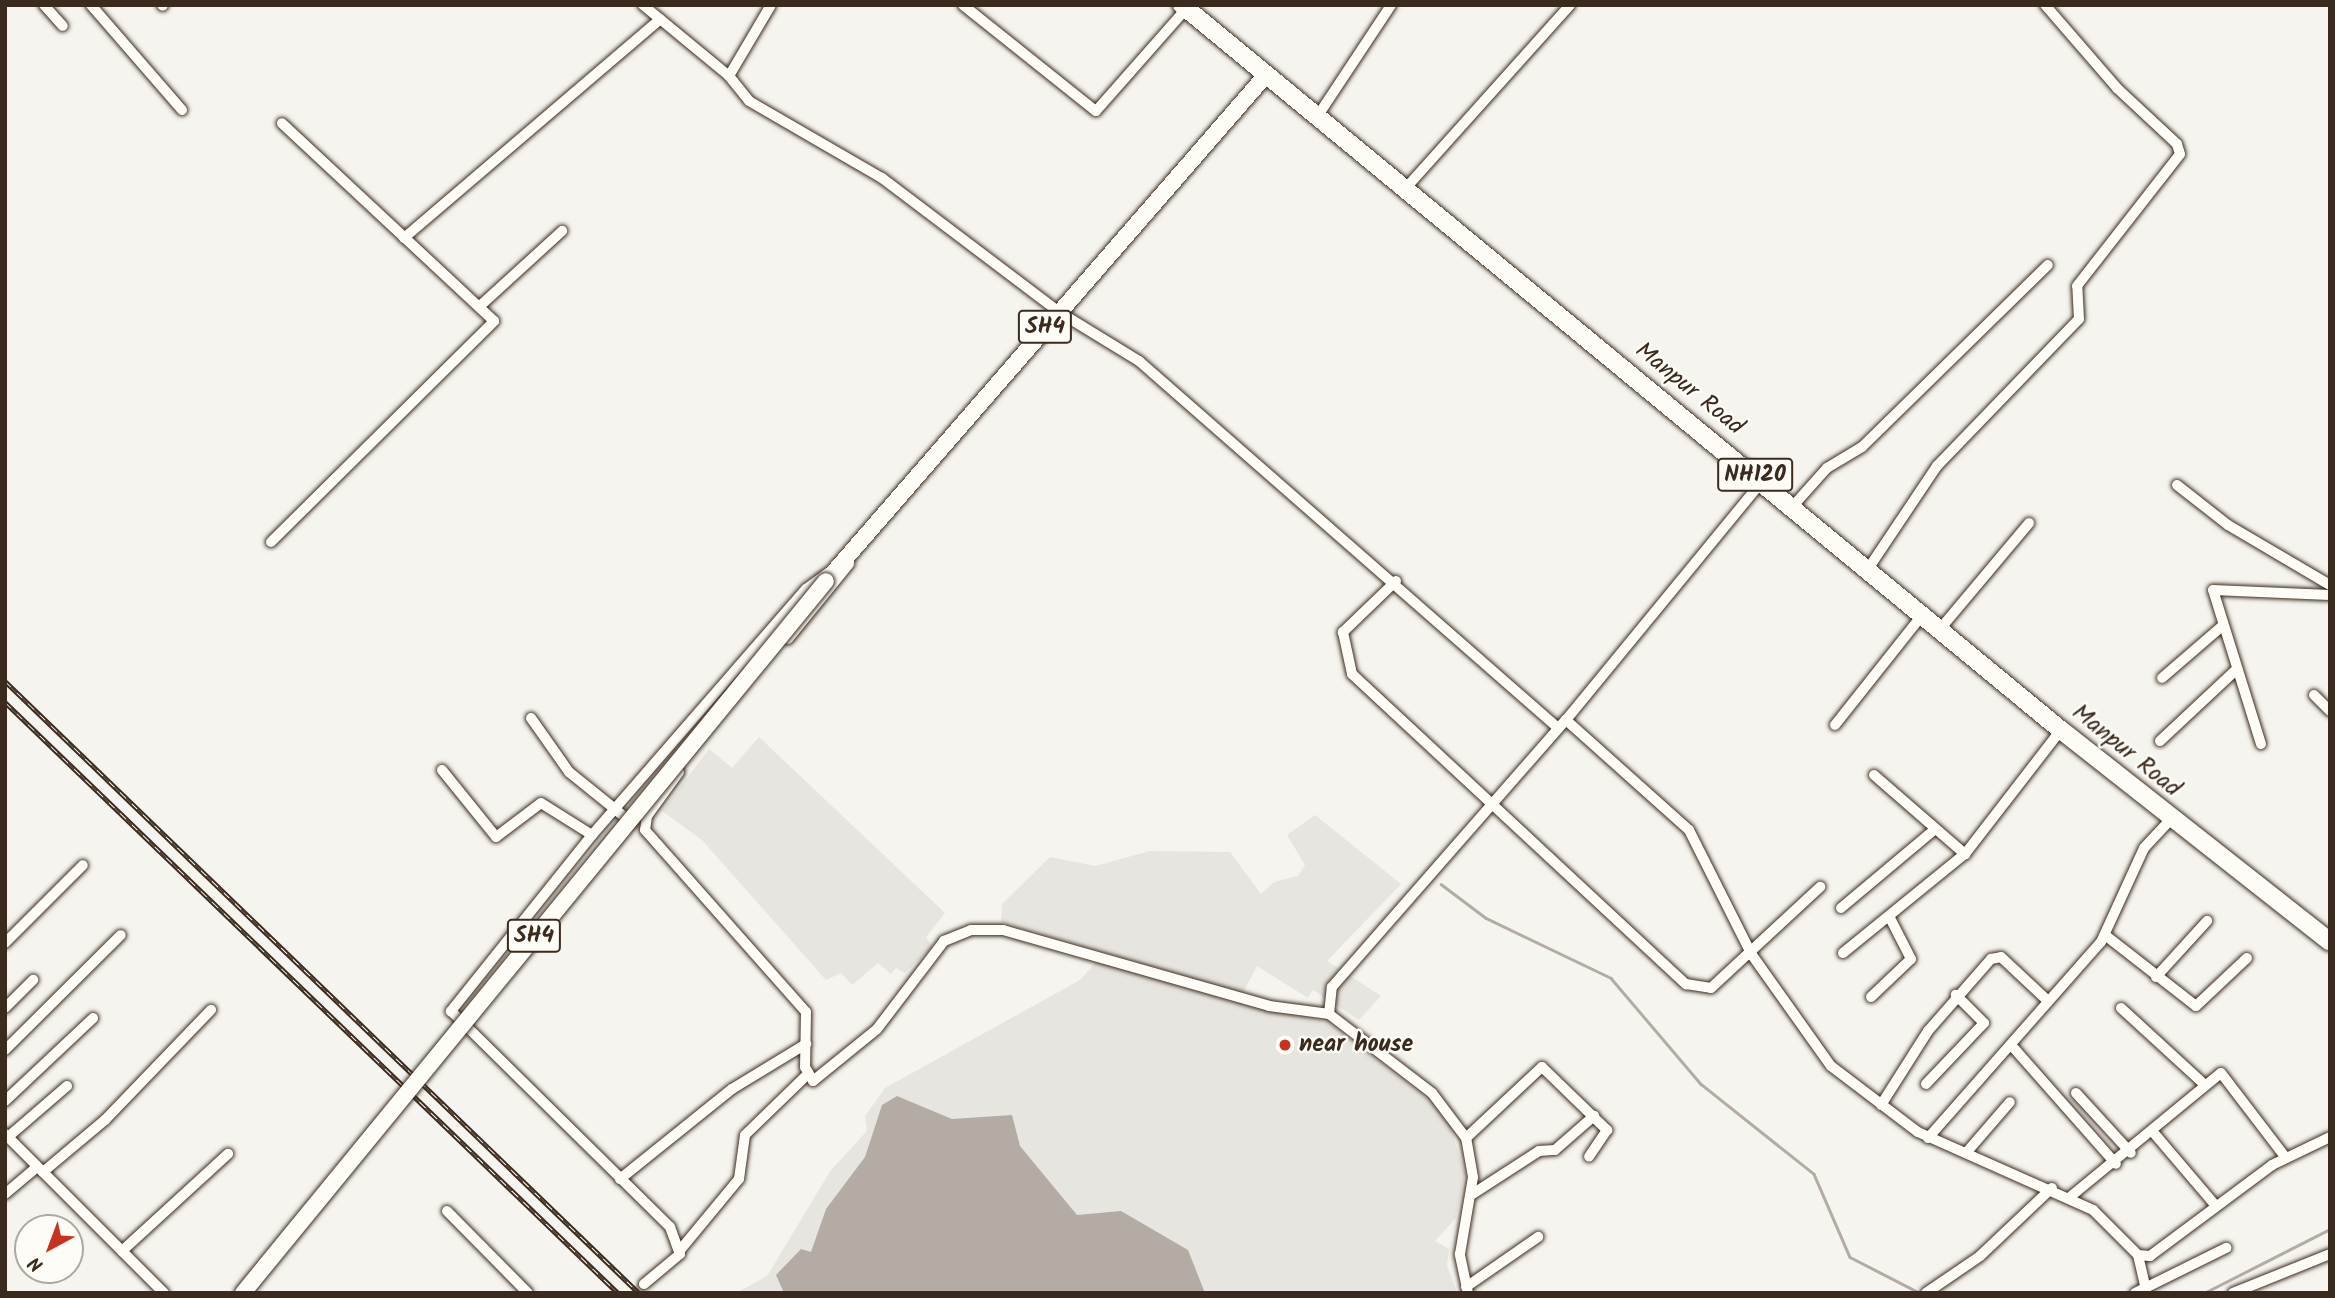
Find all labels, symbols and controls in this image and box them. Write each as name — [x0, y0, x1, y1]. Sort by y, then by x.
road number: SH4 — [1017, 308, 1073, 346]
street label: Manpur Road — [1629, 336, 1749, 442]
road number: NH120 — [1716, 456, 1794, 495]
street label: Manpur Road — [2066, 698, 2186, 804]
road number: SH4 — [506, 917, 562, 956]
place label: near house — [1299, 1031, 1413, 1059]
marker: near house — [1277, 1037, 1293, 1053]
north arrow — [14, 1214, 84, 1284]
text: N — [22, 1248, 51, 1279]

